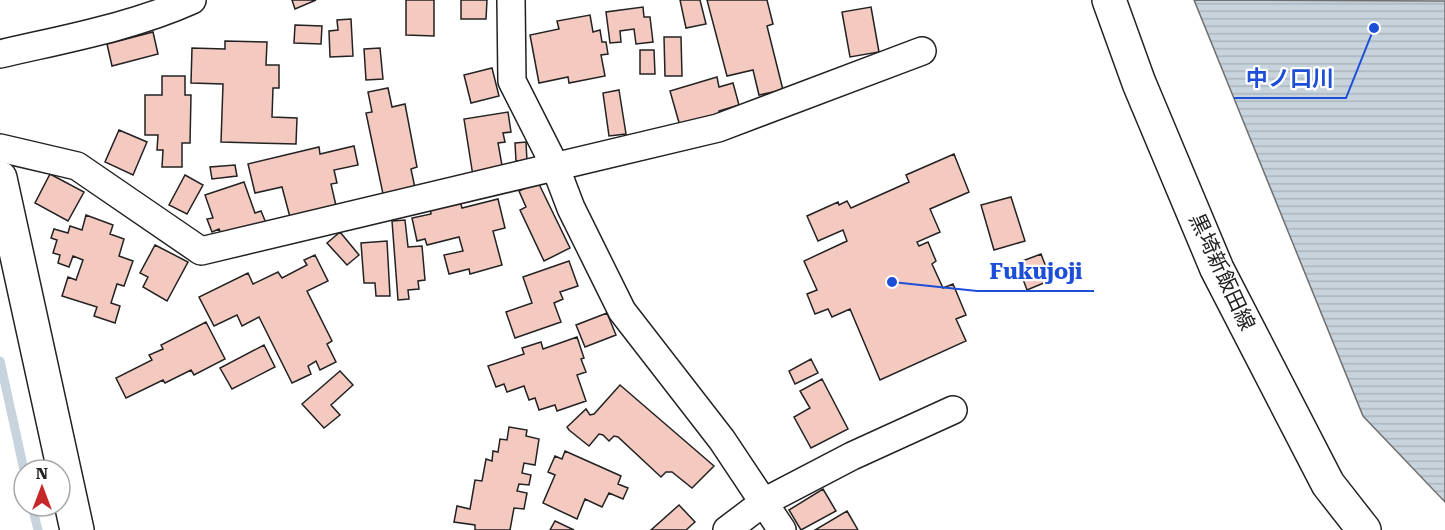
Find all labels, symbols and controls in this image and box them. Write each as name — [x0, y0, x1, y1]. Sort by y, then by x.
callout: 中ノ口川 — [1234, 58, 1346, 98]
text: 中ノ口川 — [1246, 66, 1334, 91]
street label: 黒埼新飯田線 — [1184, 210, 1260, 334]
callout: Fukujoji — [977, 251, 1094, 291]
text: Fukujoji — [990, 259, 1082, 284]
north arrow — [12, 458, 72, 518]
text: N — [36, 464, 48, 483]

